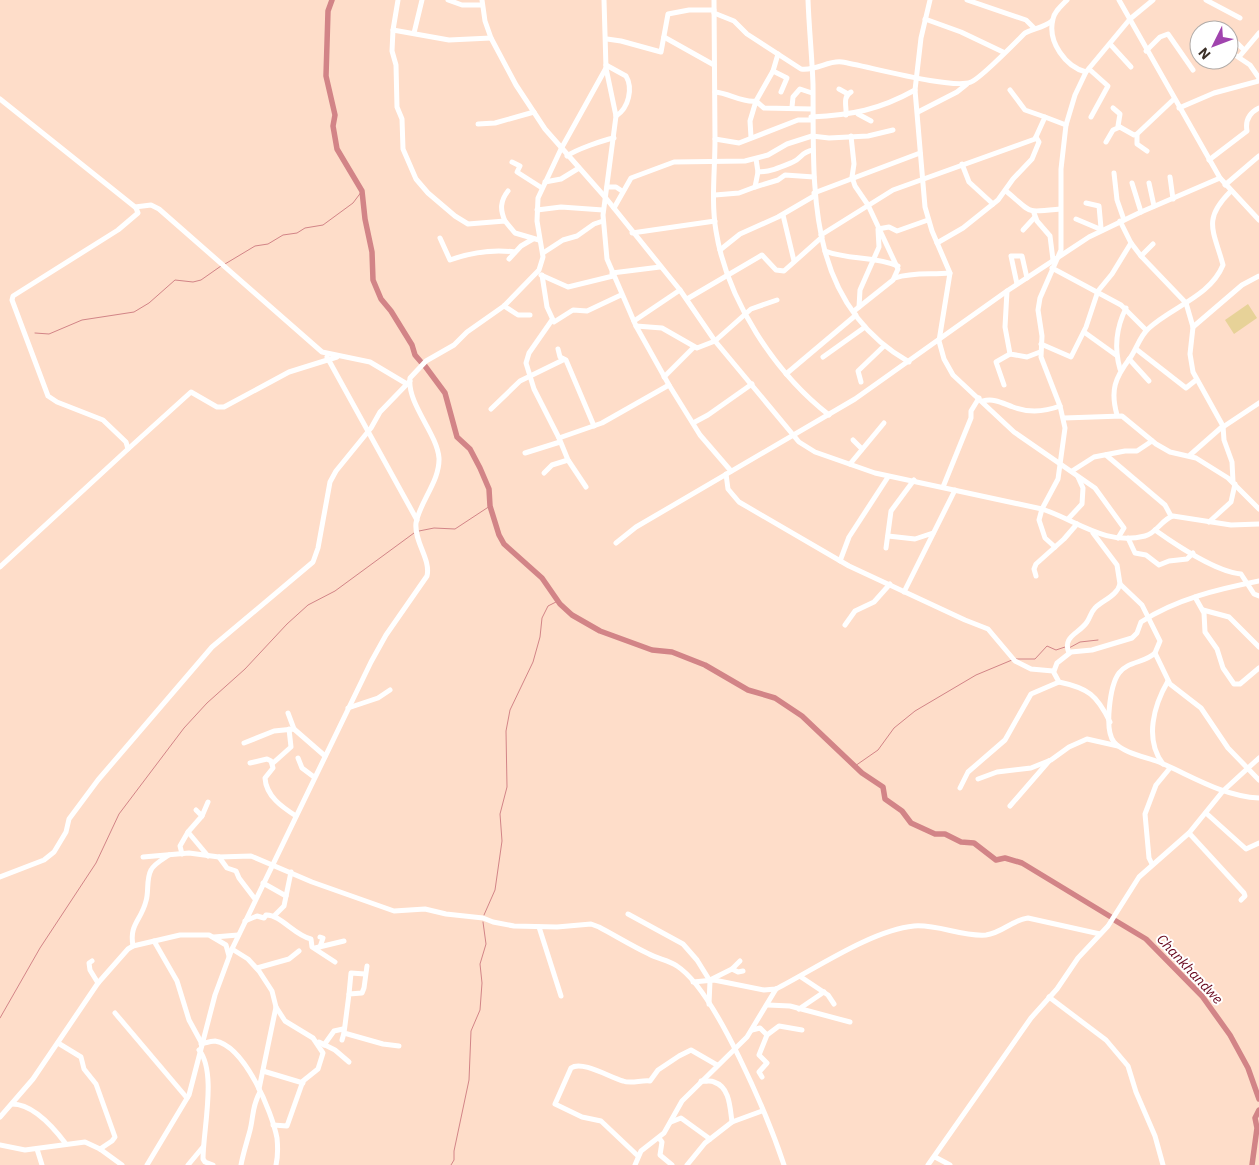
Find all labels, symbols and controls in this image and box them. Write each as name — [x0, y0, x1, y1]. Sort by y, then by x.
north arrow — [1189, 20, 1239, 70]
text: N — [1194, 44, 1214, 63]
water label: Chankhandwe — [1153, 930, 1227, 1008]

